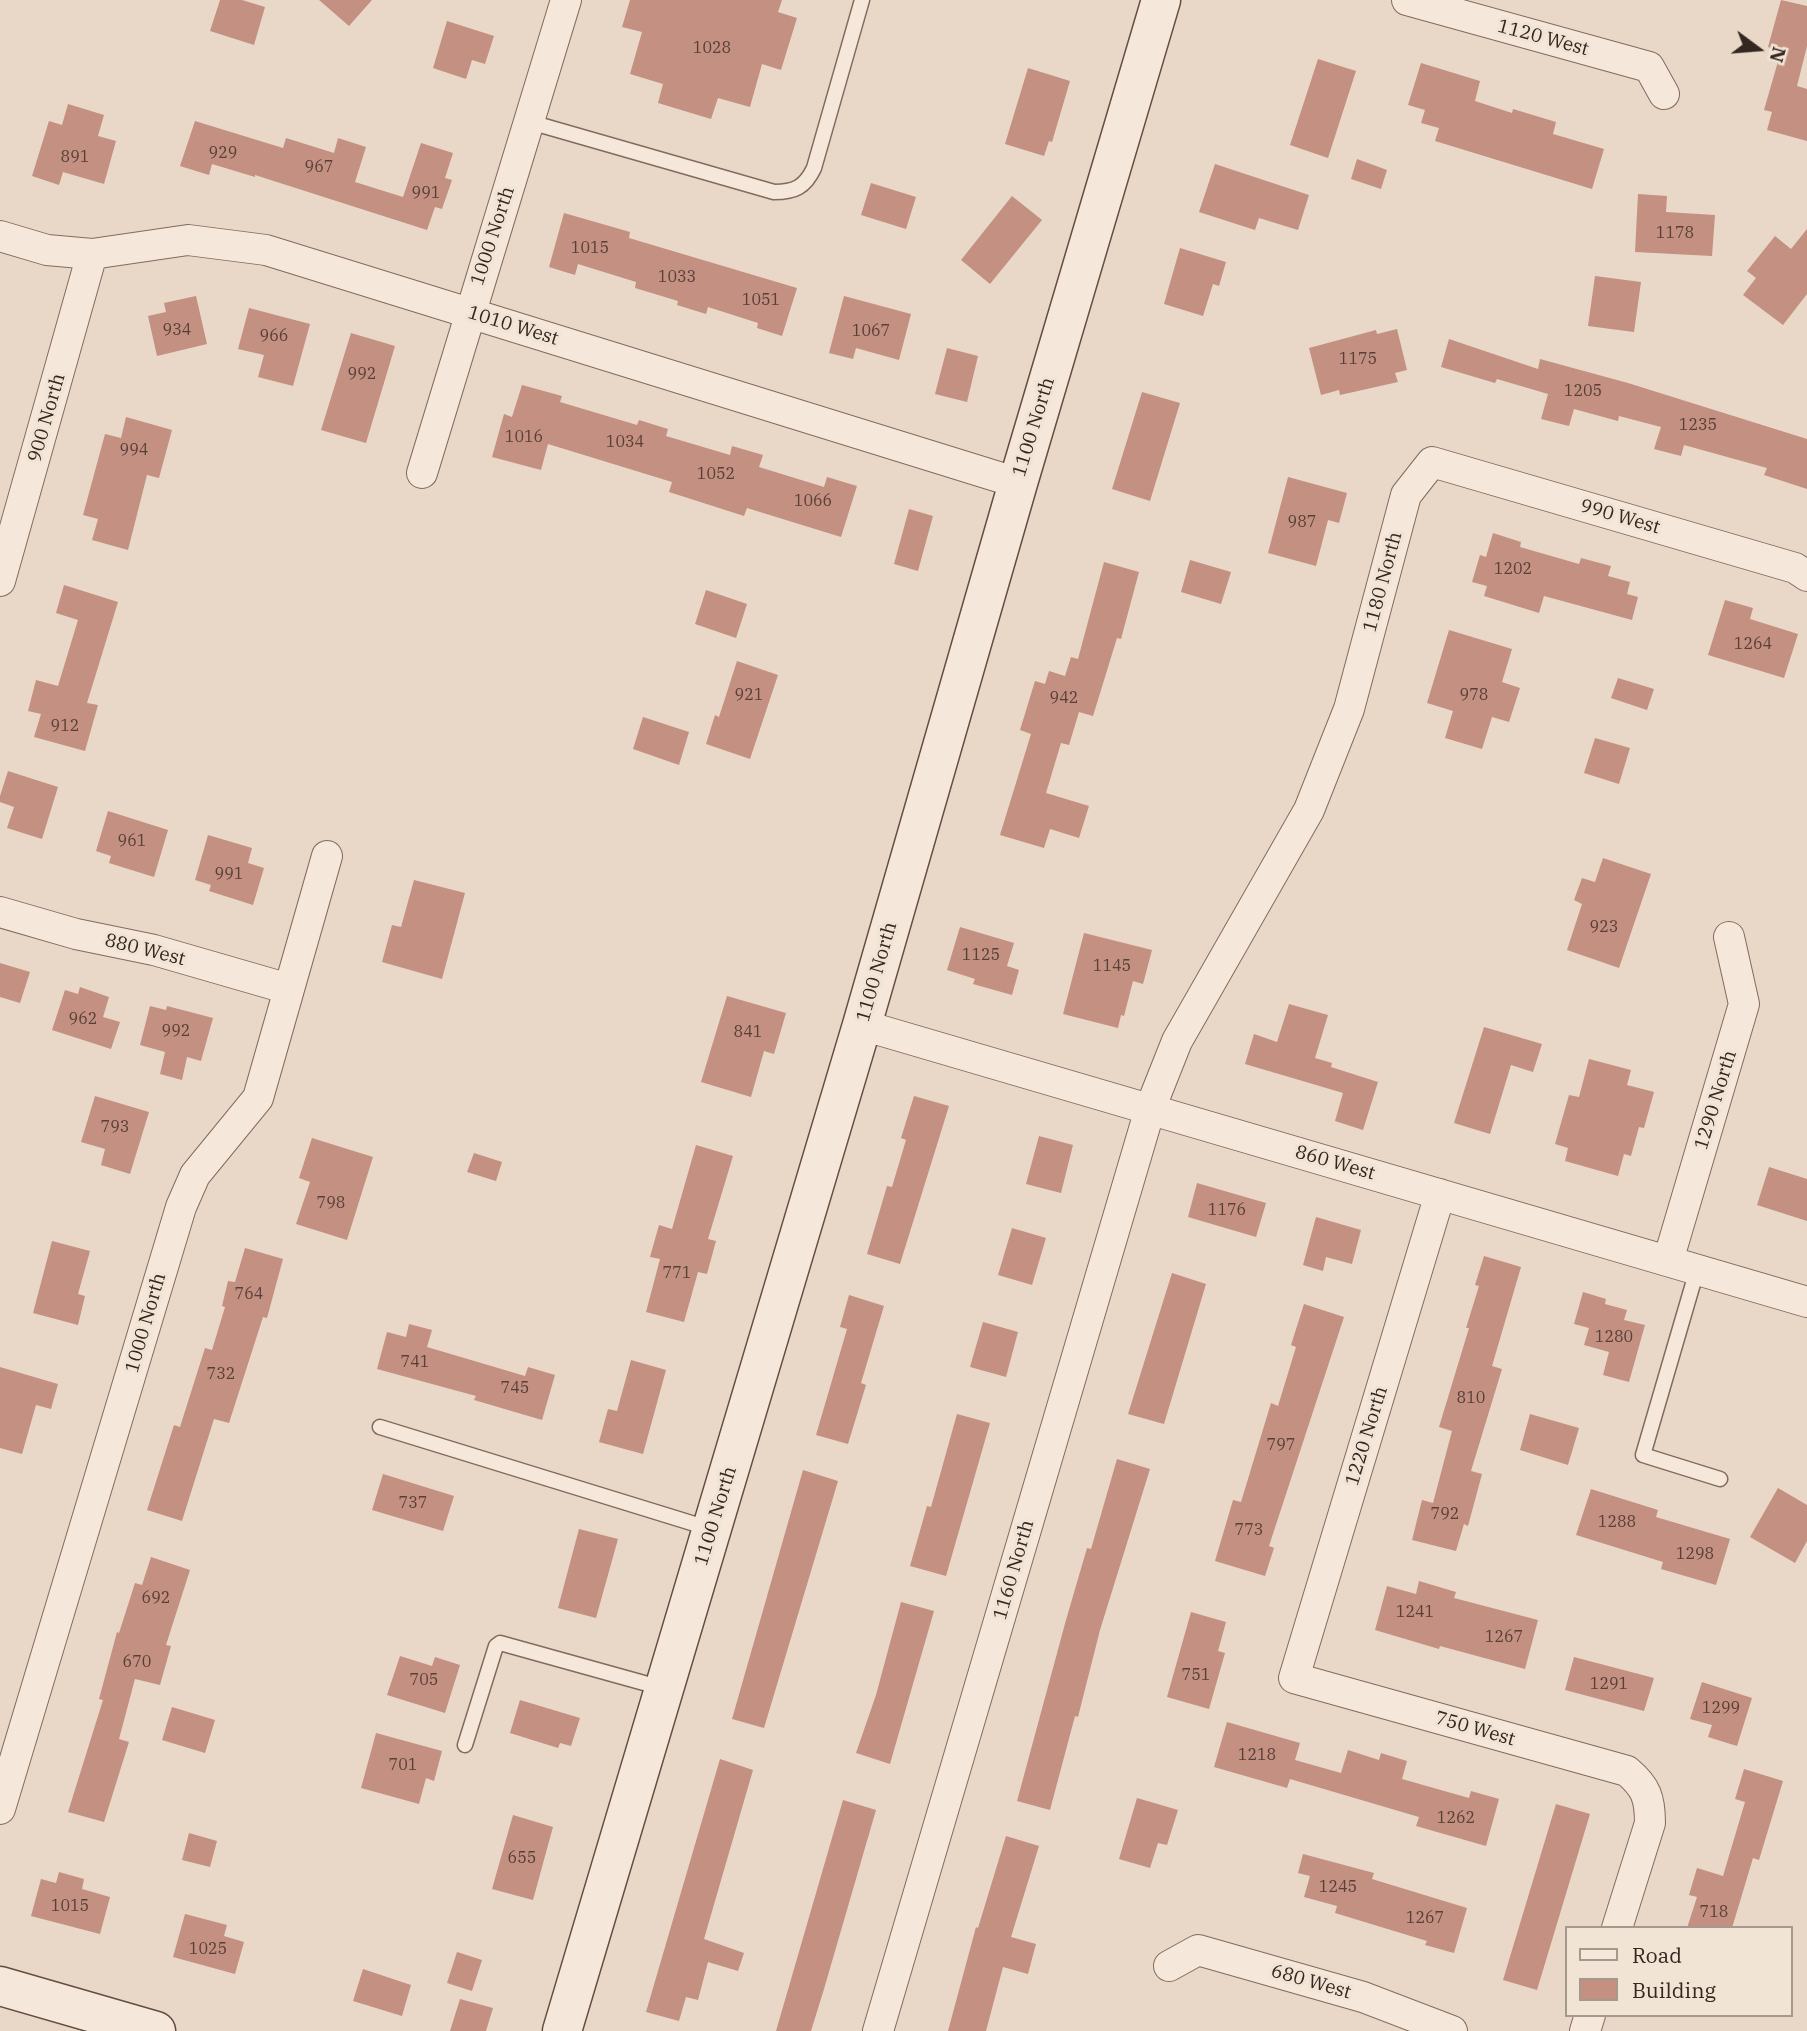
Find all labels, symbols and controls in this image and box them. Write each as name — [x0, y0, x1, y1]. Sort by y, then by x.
north arrow — [1723, 14, 1793, 84]
street label: 1120 West — [1495, 15, 1591, 61]
house number: 1028 — [693, 38, 731, 58]
text: N — [1765, 44, 1792, 65]
house number: 929 — [209, 143, 237, 163]
house number: 891 — [61, 147, 89, 167]
house number: 967 — [305, 157, 333, 177]
house number: 991 — [412, 183, 440, 203]
street label: 1000 North — [466, 184, 520, 288]
house number: 1178 — [1656, 223, 1694, 243]
house number: 1015 — [571, 238, 609, 258]
house number: 1033 — [658, 267, 696, 287]
house number: 1051 — [742, 290, 780, 310]
street label: 1010 West — [465, 301, 561, 351]
house number: 934 — [163, 320, 191, 340]
house number: 1067 — [852, 321, 890, 341]
house number: 966 — [260, 326, 288, 346]
house number: 1175 — [1339, 349, 1377, 369]
house number: 992 — [348, 364, 376, 384]
street label: 900 North — [23, 371, 71, 465]
street label: 1100 North — [1008, 375, 1060, 479]
house number: 1205 — [1564, 381, 1602, 401]
house number: 1235 — [1679, 415, 1717, 435]
house number: 1016 — [505, 427, 543, 447]
house number: 1034 — [606, 432, 644, 452]
house number: 994 — [120, 440, 148, 460]
house number: 1052 — [697, 464, 735, 484]
house number: 1066 — [794, 491, 832, 511]
street label: 990 West — [1577, 495, 1663, 539]
house number: 987 — [1288, 512, 1316, 532]
street label: 1180 North — [1359, 530, 1407, 634]
house number: 1202 — [1494, 559, 1532, 579]
house number: 1264 — [1734, 634, 1772, 654]
house number: 921 — [735, 685, 763, 705]
house number: 978 — [1460, 685, 1488, 705]
house number: 942 — [1050, 688, 1078, 708]
house number: 912 — [51, 716, 79, 736]
house number: 961 — [118, 831, 146, 851]
house number: 991 — [215, 864, 243, 884]
house number: 923 — [1590, 917, 1618, 937]
street label: 1100 North — [852, 920, 902, 1024]
street label: 880 West — [102, 929, 188, 971]
house number: 1125 — [962, 945, 1000, 965]
house number: 1145 — [1093, 956, 1131, 976]
house number: 962 — [69, 1009, 97, 1029]
house number: 992 — [162, 1021, 190, 1041]
house number: 841 — [734, 1022, 762, 1042]
street label: 1290 North — [1690, 1048, 1742, 1152]
house number: 793 — [101, 1117, 129, 1137]
street label: 860 West — [1292, 1141, 1378, 1185]
house number: 798 — [317, 1193, 345, 1213]
house number: 1176 — [1208, 1200, 1246, 1220]
house number: 771 — [663, 1263, 691, 1283]
street label: 1000 North — [121, 1271, 171, 1375]
house number: 764 — [235, 1284, 263, 1304]
house number: 1280 — [1595, 1327, 1633, 1347]
house number: 741 — [401, 1352, 429, 1372]
house number: 732 — [207, 1364, 235, 1384]
house number: 745 — [501, 1378, 529, 1398]
street label: 1220 North — [1341, 1384, 1393, 1488]
house number: 810 — [1457, 1388, 1485, 1408]
house number: 797 — [1267, 1435, 1295, 1455]
street label: 1100 North — [690, 1464, 742, 1568]
house number: 737 — [399, 1493, 427, 1513]
house number: 792 — [1431, 1504, 1459, 1524]
house number: 1288 — [1598, 1512, 1636, 1532]
street label: 1160 North — [989, 1518, 1039, 1622]
house number: 773 — [1235, 1520, 1263, 1540]
house number: 1298 — [1676, 1544, 1714, 1564]
house number: 692 — [142, 1588, 170, 1608]
house number: 1241 — [1396, 1602, 1434, 1622]
house number: 1267 — [1485, 1627, 1523, 1647]
house number: 670 — [123, 1652, 151, 1672]
house number: 751 — [1182, 1665, 1210, 1685]
house number: 705 — [410, 1670, 438, 1690]
house number: 1291 — [1590, 1674, 1628, 1694]
house number: 1299 — [1702, 1698, 1740, 1718]
street label: 750 West — [1432, 1707, 1518, 1751]
house number: 1218 — [1238, 1745, 1276, 1765]
house number: 701 — [389, 1755, 417, 1775]
house number: 1262 — [1437, 1808, 1475, 1828]
house number: 655 — [508, 1848, 536, 1868]
house number: 1245 — [1319, 1877, 1357, 1897]
house number: 1015 — [51, 1896, 89, 1916]
house number: 718 — [1700, 1902, 1728, 1922]
house number: 1267 — [1406, 1908, 1444, 1928]
legend — [1566, 1926, 1793, 2017]
house number: 1025 — [189, 1939, 227, 1959]
text: Road — [1632, 1941, 1682, 1969]
street label: 680 West — [1268, 1960, 1354, 2004]
text: Building — [1632, 1976, 1716, 2004]

